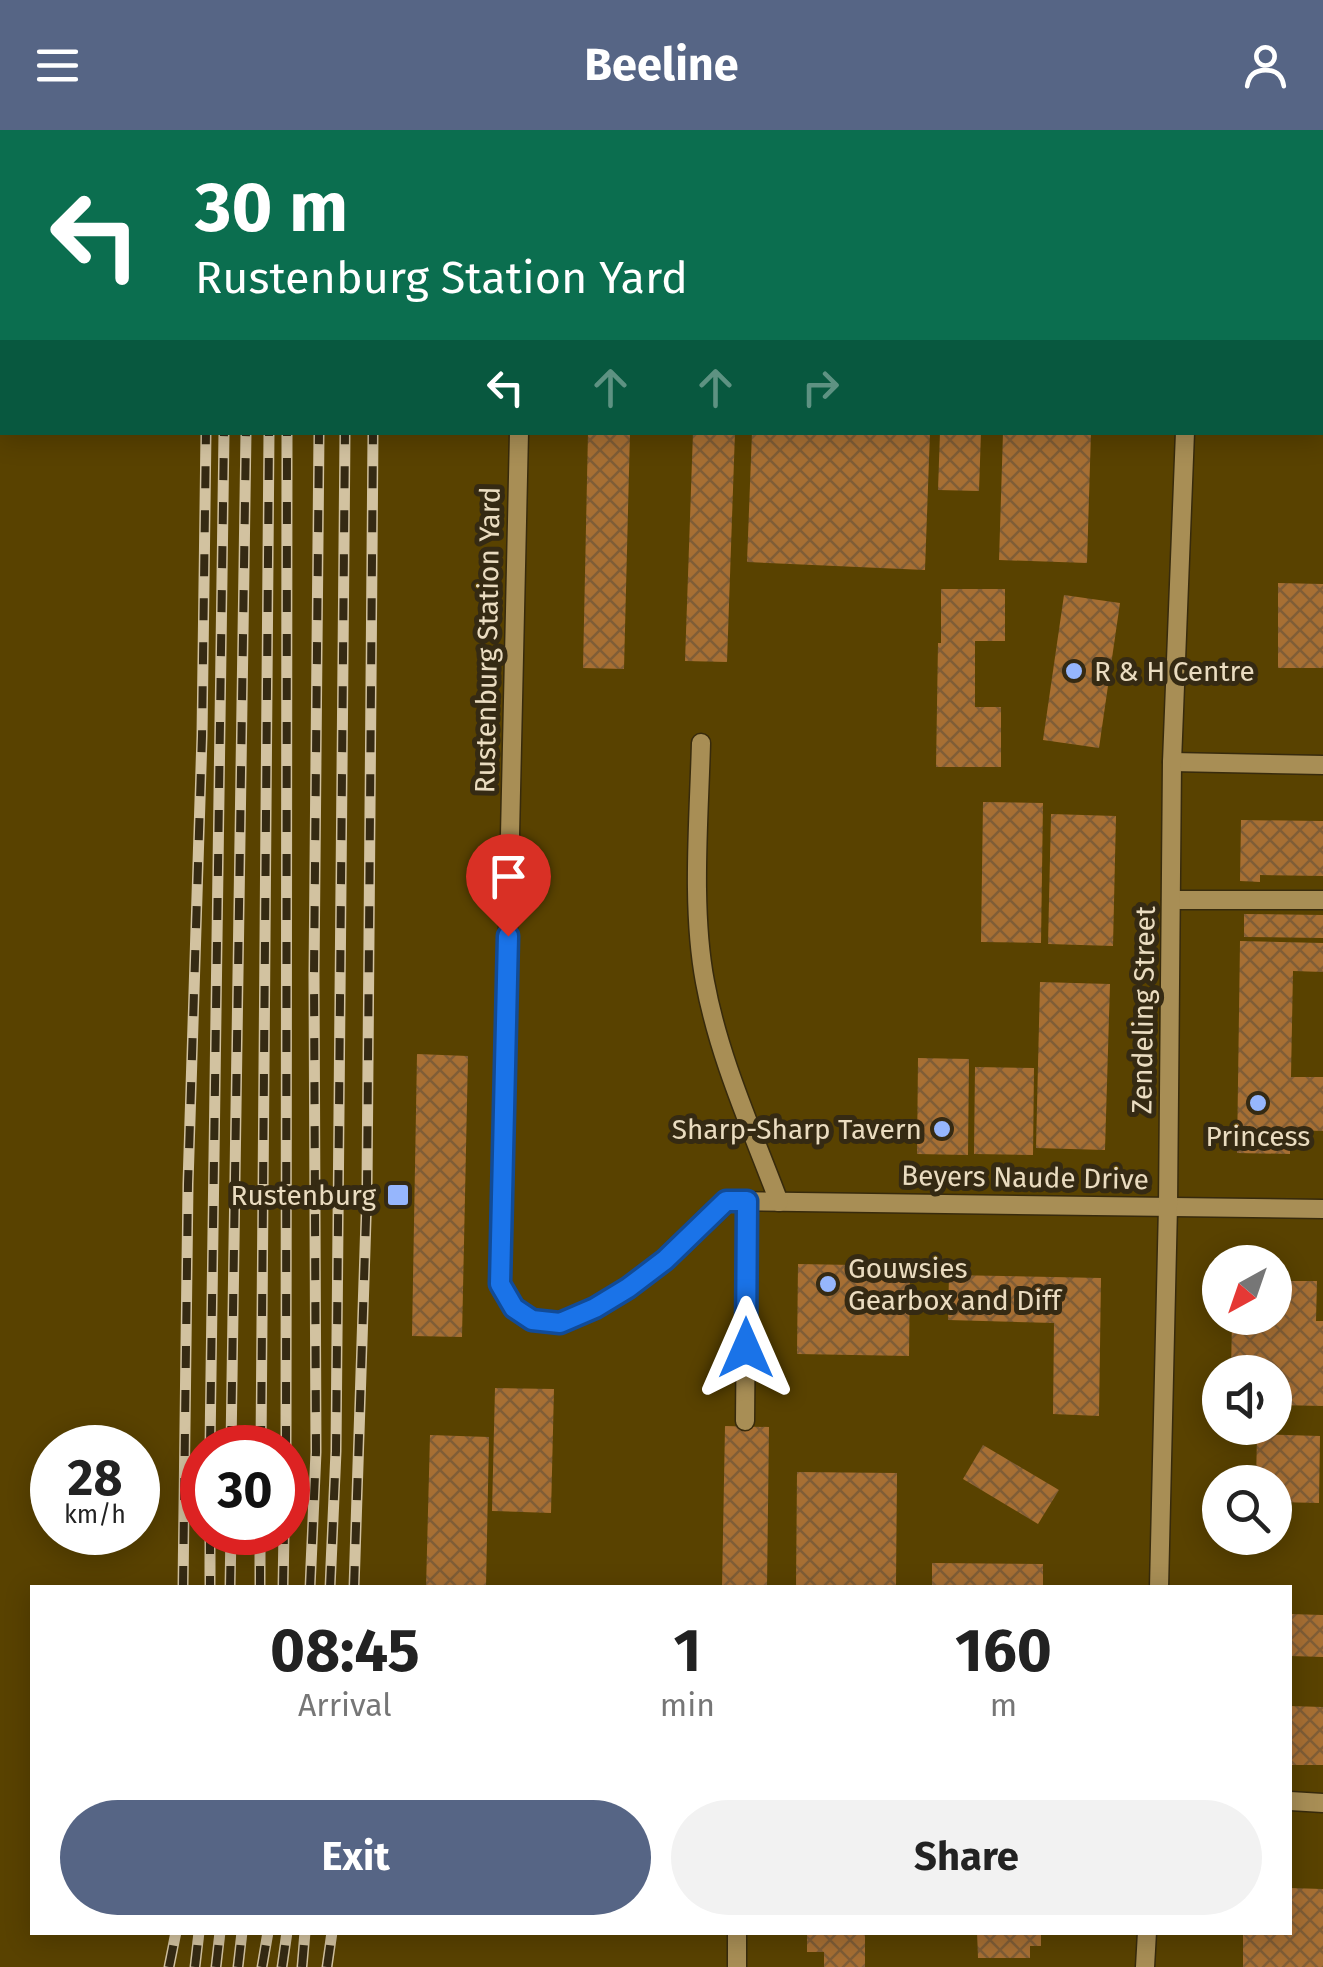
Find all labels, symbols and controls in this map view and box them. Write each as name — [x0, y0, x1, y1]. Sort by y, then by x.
icon: menu — [30, 38, 85, 93]
text: Beeline — [584, 38, 739, 92]
icon: person — [1238, 38, 1293, 93]
text: 30 m — [195, 166, 348, 250]
icon: left — [30, 170, 160, 300]
text: Rustenburg Station Yard — [195, 251, 688, 305]
icon: left — [478, 360, 533, 415]
icon: ahead — [583, 360, 638, 415]
icon: ahead — [688, 360, 743, 415]
icon: right — [793, 360, 848, 415]
street label: Rustenburg Station Yard — [468, 486, 507, 794]
place label: R & H Centre — [1094, 655, 1255, 688]
marker: R & H Centre — [1063, 660, 1085, 682]
pin — [466, 834, 551, 937]
icon: arrive — [481, 849, 536, 904]
street label: Zendeling Street — [1125, 905, 1162, 1114]
marker: Princess — [1247, 1092, 1269, 1114]
place label: Sharp-Sharp Tavern — [672, 1113, 922, 1146]
marker: Sharp-Sharp Tavern — [931, 1118, 953, 1140]
place label: Princess — [1206, 1120, 1310, 1153]
street label: Beyers Naude Drive — [901, 1159, 1149, 1196]
place label: Rustenburg — [230, 1179, 376, 1212]
marker: Rustenburg — [385, 1182, 411, 1208]
north arrow — [1202, 1245, 1292, 1335]
map controls — [1202, 1245, 1292, 1555]
place label: Gouwsies Gearbox and Diff — [848, 1252, 1064, 1317]
marker: Gouwsies Gearbox and Diff — [817, 1273, 839, 1295]
position arrow — [694, 1296, 798, 1400]
button: sound — [1202, 1355, 1292, 1445]
speed limit sign: 30 — [180, 1425, 310, 1555]
text: 28 — [68, 1448, 122, 1508]
button: search — [1202, 1465, 1292, 1555]
text: km/h — [64, 1500, 126, 1530]
text: 08:45 — [270, 1615, 420, 1687]
text: 1 — [673, 1615, 701, 1687]
text: 160 — [955, 1615, 1052, 1687]
text: Arrival — [298, 1686, 392, 1724]
text: min — [660, 1686, 715, 1724]
text: m — [990, 1686, 1017, 1724]
button: Exit — [60, 1800, 651, 1915]
button: Share — [671, 1800, 1262, 1915]

